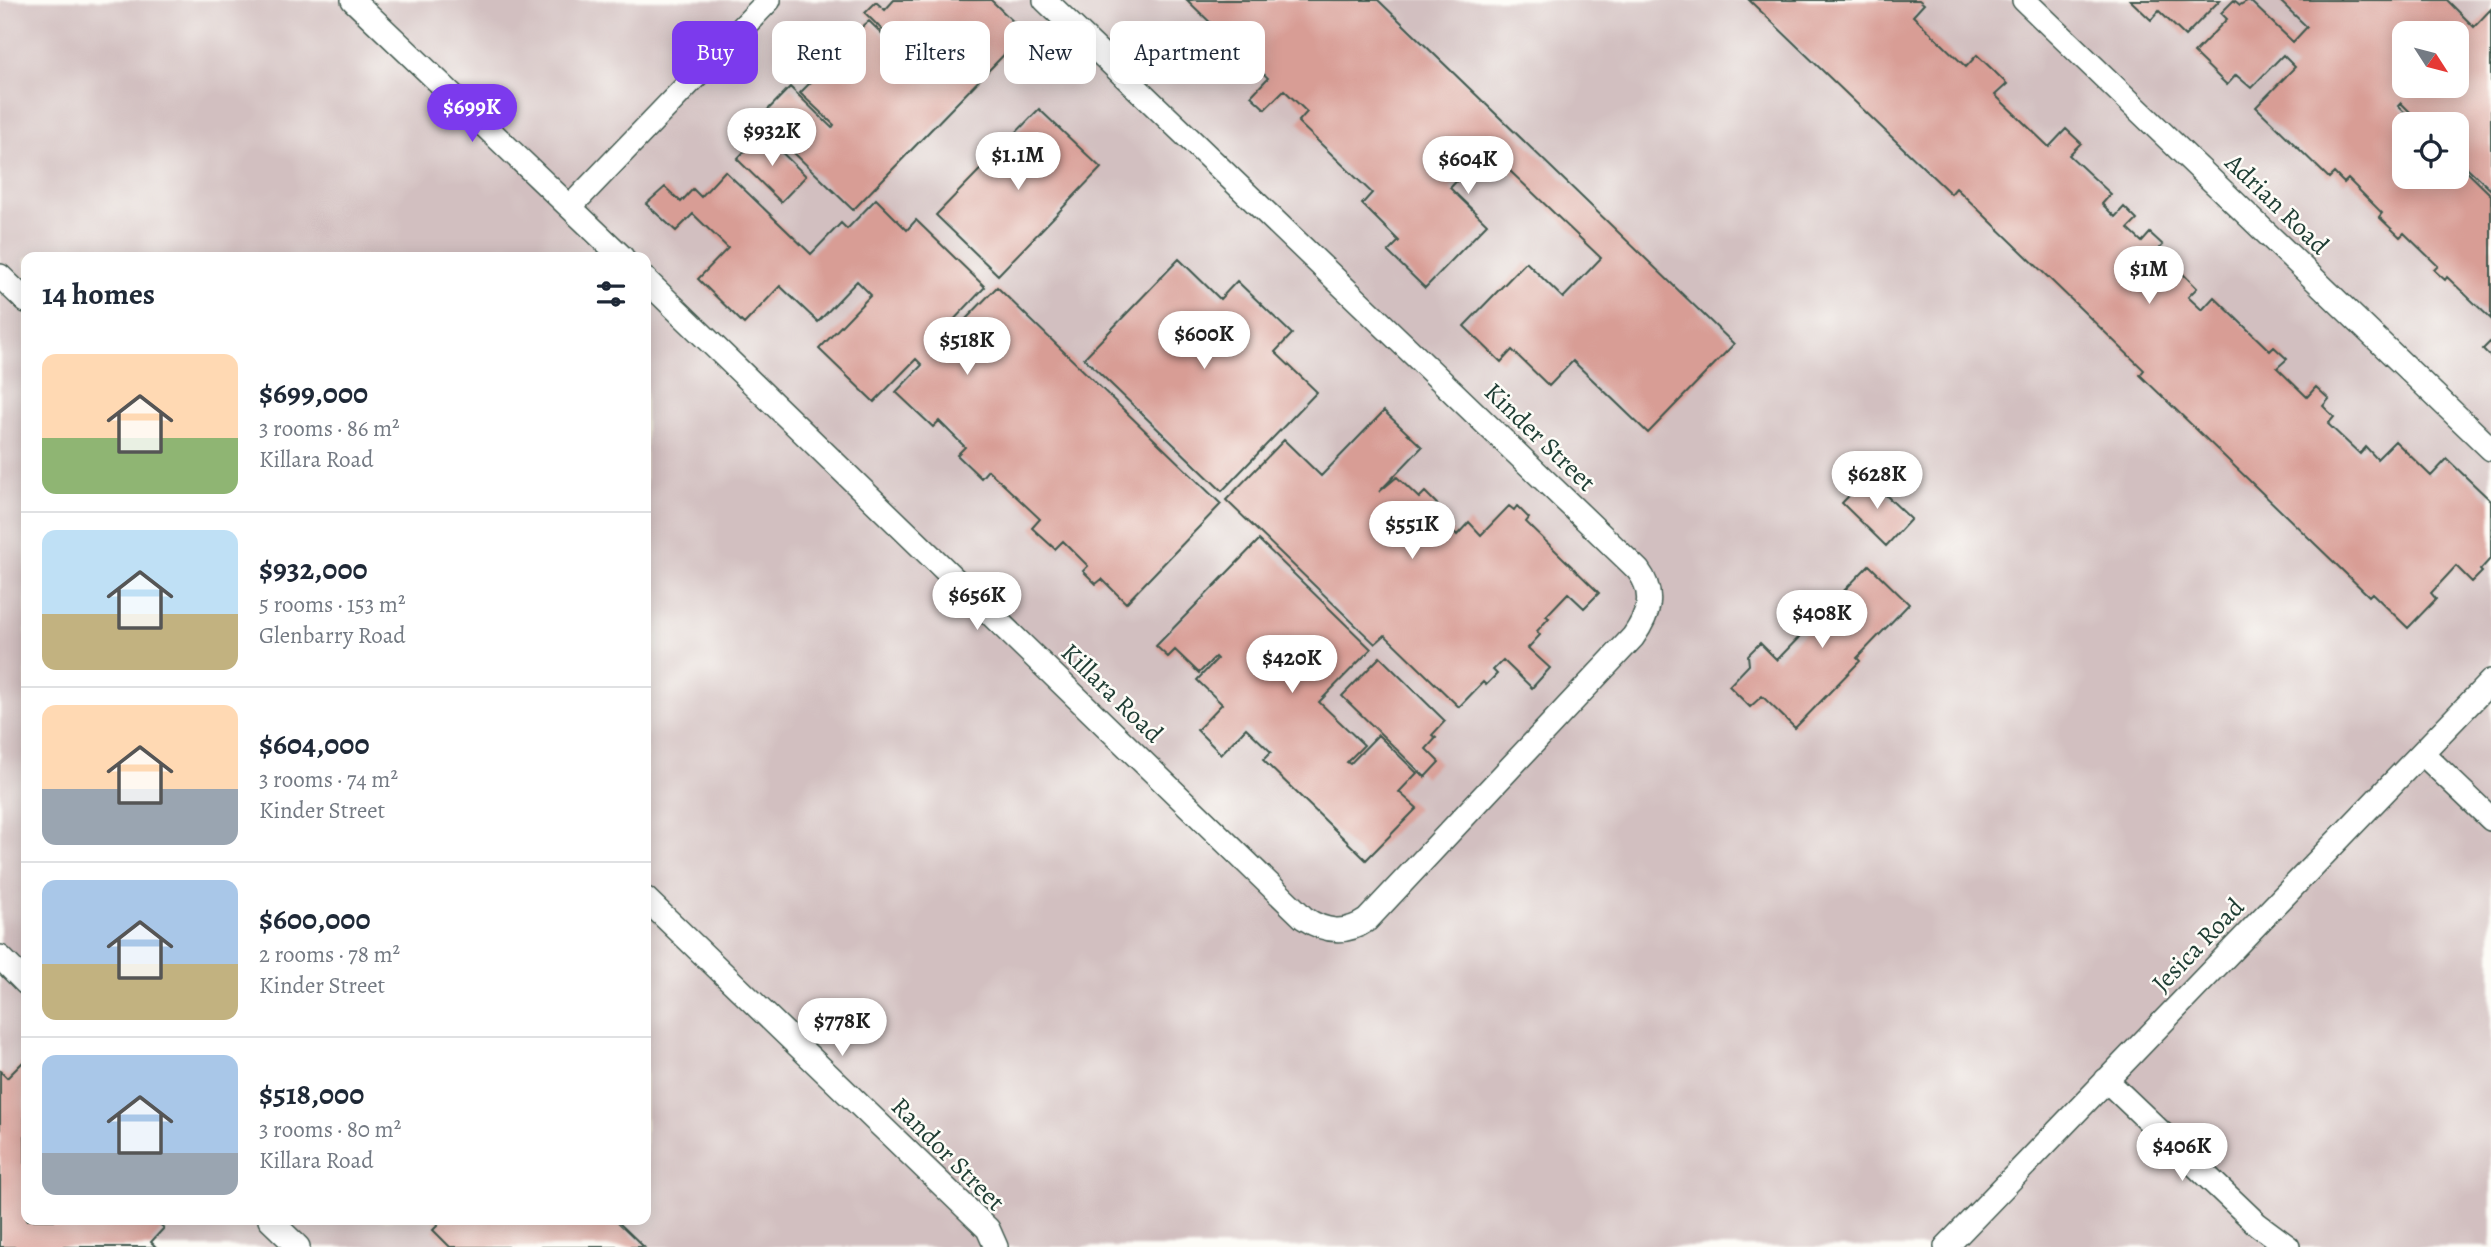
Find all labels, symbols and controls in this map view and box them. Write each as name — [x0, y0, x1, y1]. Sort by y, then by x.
chip: Buy — [672, 21, 758, 84]
chip: Rent — [772, 21, 866, 84]
chip: Filters — [880, 21, 990, 84]
chip: New — [1004, 21, 1096, 84]
chip: Apartment — [1110, 21, 1265, 84]
north arrow — [2392, 21, 2469, 98]
map controls — [2392, 21, 2469, 189]
pin: $699K — [423, 85, 521, 144]
text: $699K — [443, 91, 501, 122]
pin: $932K — [723, 108, 821, 168]
button: locate — [2392, 112, 2469, 189]
text: $932K — [743, 115, 801, 146]
pin: $1.1M — [969, 132, 1067, 192]
pin: $604K — [1419, 136, 1517, 196]
text: $1.1M — [992, 139, 1044, 170]
text: $604K — [1439, 143, 1497, 174]
street label: Adrian Road — [2217, 145, 2337, 262]
pin: $1M — [2115, 246, 2183, 306]
text: $1M — [2130, 253, 2168, 284]
text: 14 homes — [42, 274, 155, 314]
icon: filters — [592, 275, 630, 313]
pin: $600K — [1155, 312, 1253, 371]
pin: $518K — [918, 318, 1016, 377]
text: $600K — [1174, 318, 1234, 349]
text: $518K — [940, 324, 994, 355]
text: $699,000 — [259, 373, 368, 413]
street label: Kinder Street — [1477, 375, 1604, 499]
icon: home — [98, 382, 182, 466]
text: 3 rooms · 86 m² — [259, 413, 400, 444]
text: Killara Road — [259, 444, 374, 475]
pin: $628K — [1828, 452, 1926, 511]
text: $628K — [1848, 458, 1906, 489]
pin: $551K — [1363, 502, 1461, 561]
text: $551K — [1385, 508, 1439, 539]
text: $932,000 — [259, 549, 368, 589]
icon: home — [98, 558, 182, 642]
pin: $656K — [928, 572, 1026, 632]
text: $656K — [948, 579, 1006, 610]
text: 5 rooms · 153 m² — [259, 589, 406, 620]
pin: $408K — [1773, 590, 1871, 650]
text: $408K — [1792, 597, 1852, 628]
text: Glenbarry Road — [259, 620, 406, 651]
street label: Killara Road — [1053, 635, 1171, 751]
pin: $420K — [1243, 636, 1341, 695]
text: $420K — [1262, 642, 1322, 673]
text: $604,000 — [259, 724, 370, 764]
icon: home — [98, 733, 182, 817]
text: 3 rooms · 74 m² — [259, 764, 398, 795]
text: Kinder Street — [259, 795, 385, 826]
street label: Jesica Road — [2144, 890, 2252, 1000]
text: $600,000 — [259, 899, 371, 939]
icon: home — [98, 908, 182, 992]
text: 2 rooms · 78 m² — [259, 939, 400, 970]
text: Kinder Street — [259, 970, 385, 1001]
pin: $778K — [793, 998, 891, 1058]
text: $778K — [814, 1005, 870, 1036]
text: $518,000 — [259, 1074, 364, 1114]
icon: home — [98, 1083, 182, 1167]
street label: Randor Street — [883, 1089, 1013, 1219]
text: 3 rooms · 80 m² — [259, 1114, 401, 1145]
pin: $406K — [2133, 1124, 2231, 1183]
text: $406K — [2153, 1130, 2211, 1161]
text: Killara Road — [259, 1145, 374, 1176]

